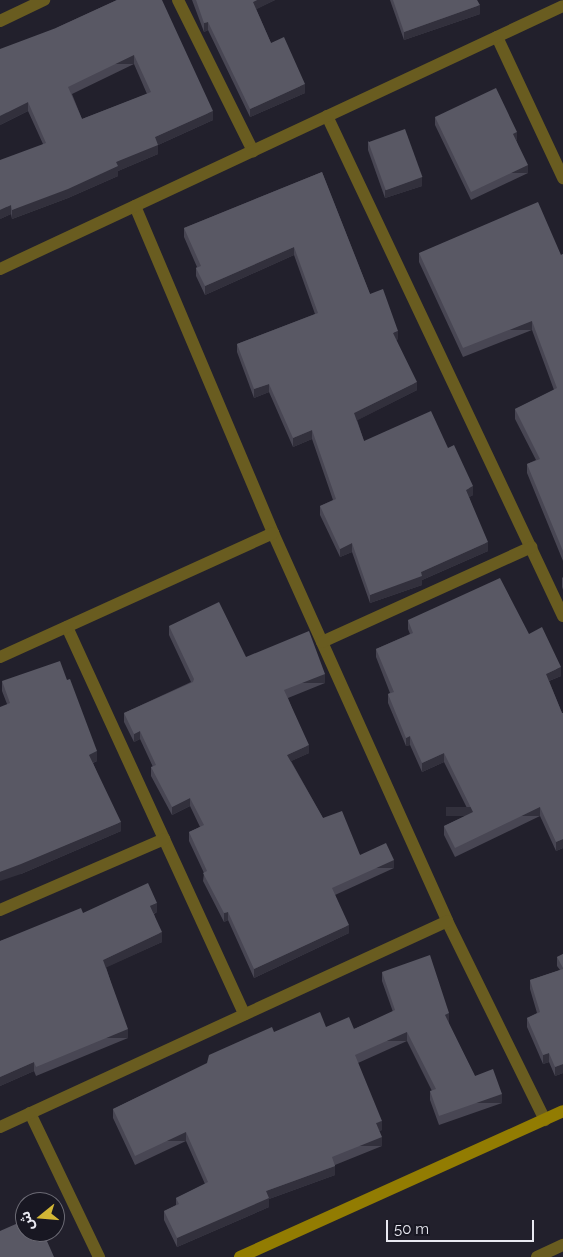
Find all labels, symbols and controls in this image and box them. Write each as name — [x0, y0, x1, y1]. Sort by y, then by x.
north arrow — [15, 1192, 65, 1242]
text: ش — [16, 1210, 37, 1233]
scale bar — [388, 1210, 536, 1242]
text: 50 m — [394, 1220, 429, 1238]

